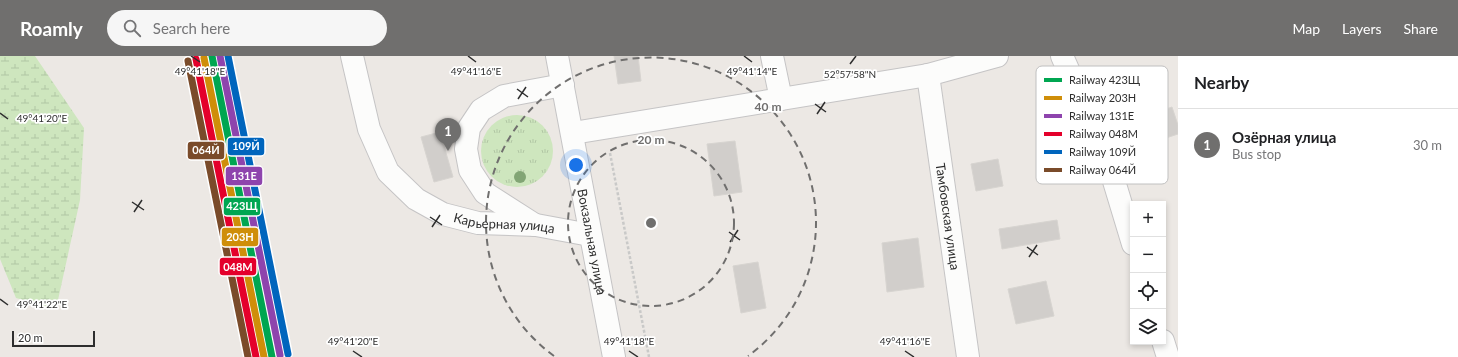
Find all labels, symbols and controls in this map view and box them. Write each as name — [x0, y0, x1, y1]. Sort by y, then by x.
search box — [107, 10, 387, 46]
text: Roamly — [20, 17, 83, 40]
icon: search — [121, 17, 143, 39]
text: Search here — [153, 19, 230, 37]
text: Map — [1292, 20, 1320, 37]
text: Layers — [1342, 20, 1382, 37]
text: Share — [1404, 20, 1438, 37]
text: 49°41'18"E — [175, 65, 225, 77]
text: 49°41'16"E — [451, 65, 501, 77]
text: 49°41'14"E — [727, 65, 777, 77]
legend — [1036, 66, 1168, 184]
text: 52°57'58"N — [824, 68, 876, 80]
text: Nearby — [1194, 72, 1249, 93]
text: Railway 423Щ — [1069, 73, 1141, 86]
text: Railway 203Н — [1069, 91, 1136, 104]
text: 40 m — [755, 99, 781, 114]
text: Railway 131Е — [1069, 109, 1134, 122]
text: 49°41'20"E — [17, 112, 67, 124]
pin: 1 — [435, 118, 461, 151]
text: Railway 048М — [1069, 127, 1138, 140]
text: Озёрная улица — [1232, 128, 1336, 146]
text: 20 m — [638, 132, 664, 147]
line badge: 109Й — [227, 137, 265, 156]
text: 1 — [1203, 137, 1211, 153]
text: 30 m — [1413, 137, 1442, 153]
text: 109Й — [232, 139, 260, 152]
line badge: 064Й — [187, 141, 225, 160]
text: 064Й — [192, 143, 220, 156]
text: Railway 109Й — [1069, 145, 1136, 158]
text: Bus stop — [1232, 146, 1281, 162]
your location — [566, 155, 586, 175]
street label: Тамбовская улица — [933, 162, 964, 271]
text: Railway 064Й — [1069, 163, 1136, 176]
line badge: 131Е — [225, 166, 263, 186]
text: 131Е — [231, 169, 257, 182]
street label: Вокзальная улица — [574, 187, 610, 296]
line badge: 423Щ — [223, 197, 261, 216]
text: 423Щ — [226, 199, 258, 212]
map controls — [1130, 201, 1166, 345]
button: + — [1130, 201, 1166, 237]
street label: Карьерная улица — [452, 209, 556, 236]
centre of rings — [644, 216, 658, 230]
line badge: 203Н — [221, 227, 259, 247]
text: 203Н — [226, 230, 254, 243]
button: − — [1130, 237, 1166, 273]
line badge: 048М — [219, 257, 257, 276]
text: 048М — [223, 260, 253, 273]
button: locate — [1130, 273, 1166, 309]
text: 49°41'22"E — [17, 298, 67, 310]
button: layers — [1130, 309, 1166, 345]
scale bar — [12, 329, 95, 348]
text: 20 m — [18, 331, 43, 344]
text: 49°41'20"E — [328, 335, 378, 347]
text: 49°41'18"E — [604, 335, 654, 347]
text: 49°41'16"E — [880, 335, 930, 347]

